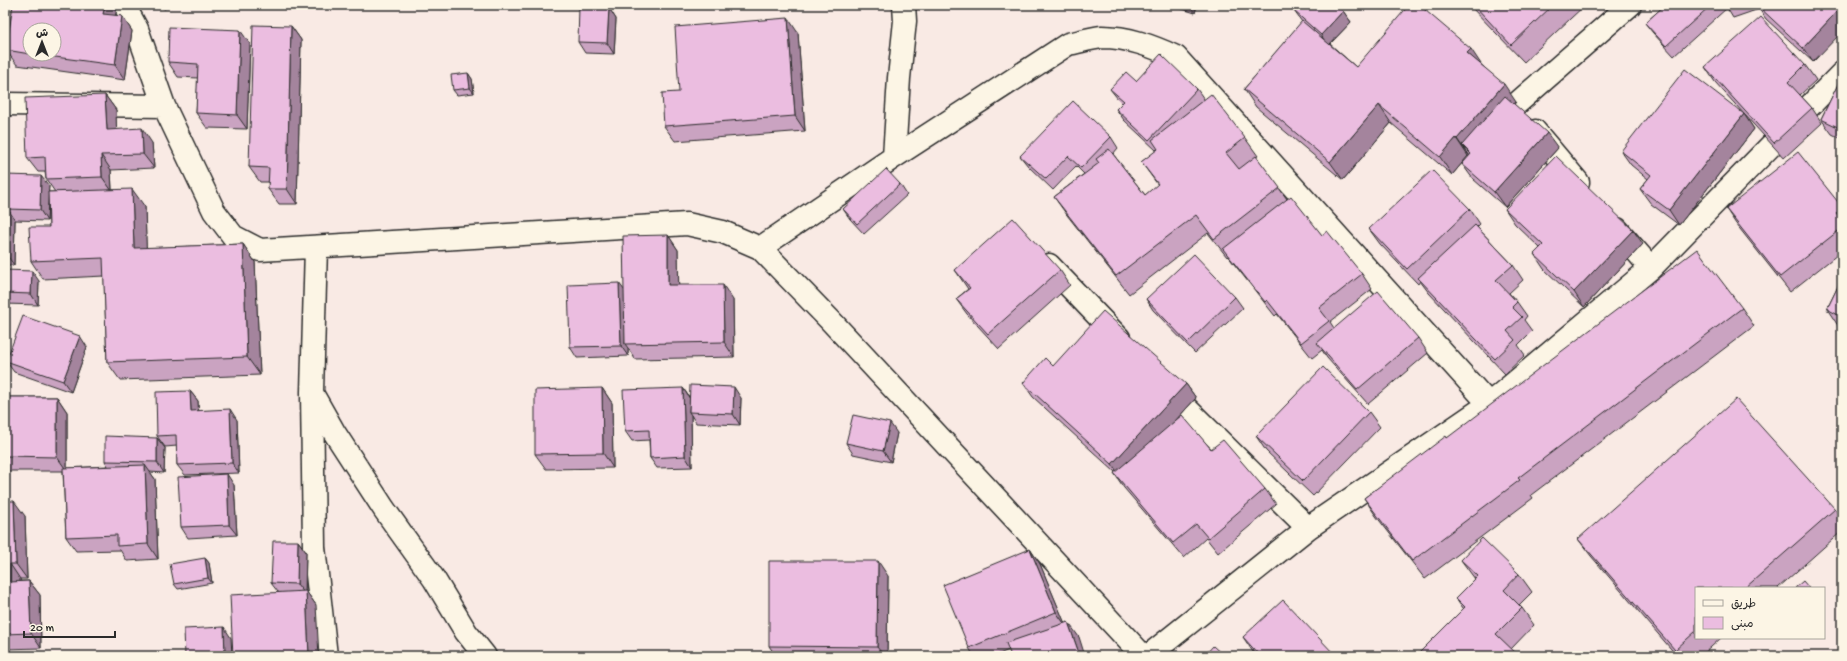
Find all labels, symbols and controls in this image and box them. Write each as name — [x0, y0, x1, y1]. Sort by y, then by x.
north arrow — [22, 22, 62, 62]
text: ش — [36, 28, 48, 40]
legend — [1695, 587, 1825, 639]
text: طريق — [1731, 598, 1756, 612]
scale bar — [24, 613, 115, 639]
text: مبنى — [1731, 618, 1754, 632]
text: 20 m — [30, 622, 55, 636]

